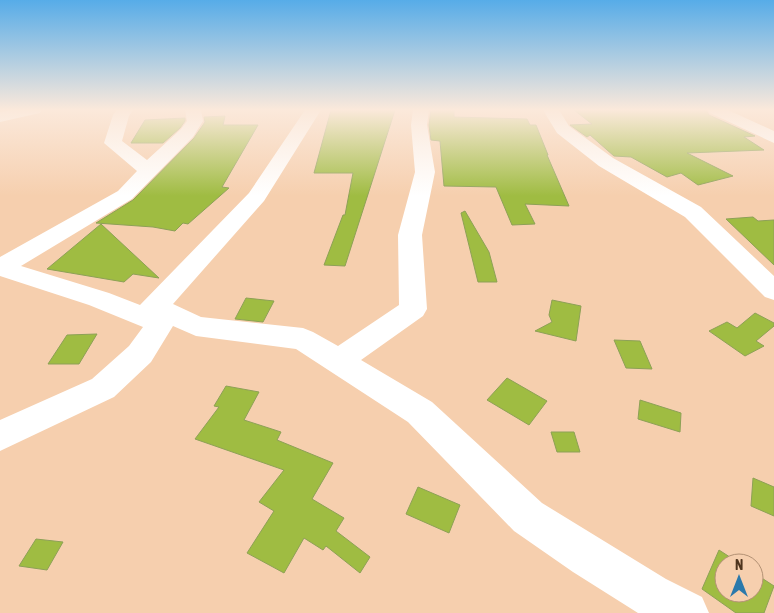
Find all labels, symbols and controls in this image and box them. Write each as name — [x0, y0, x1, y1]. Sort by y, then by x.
north arrow — [714, 553, 764, 603]
text: N — [735, 557, 743, 573]

